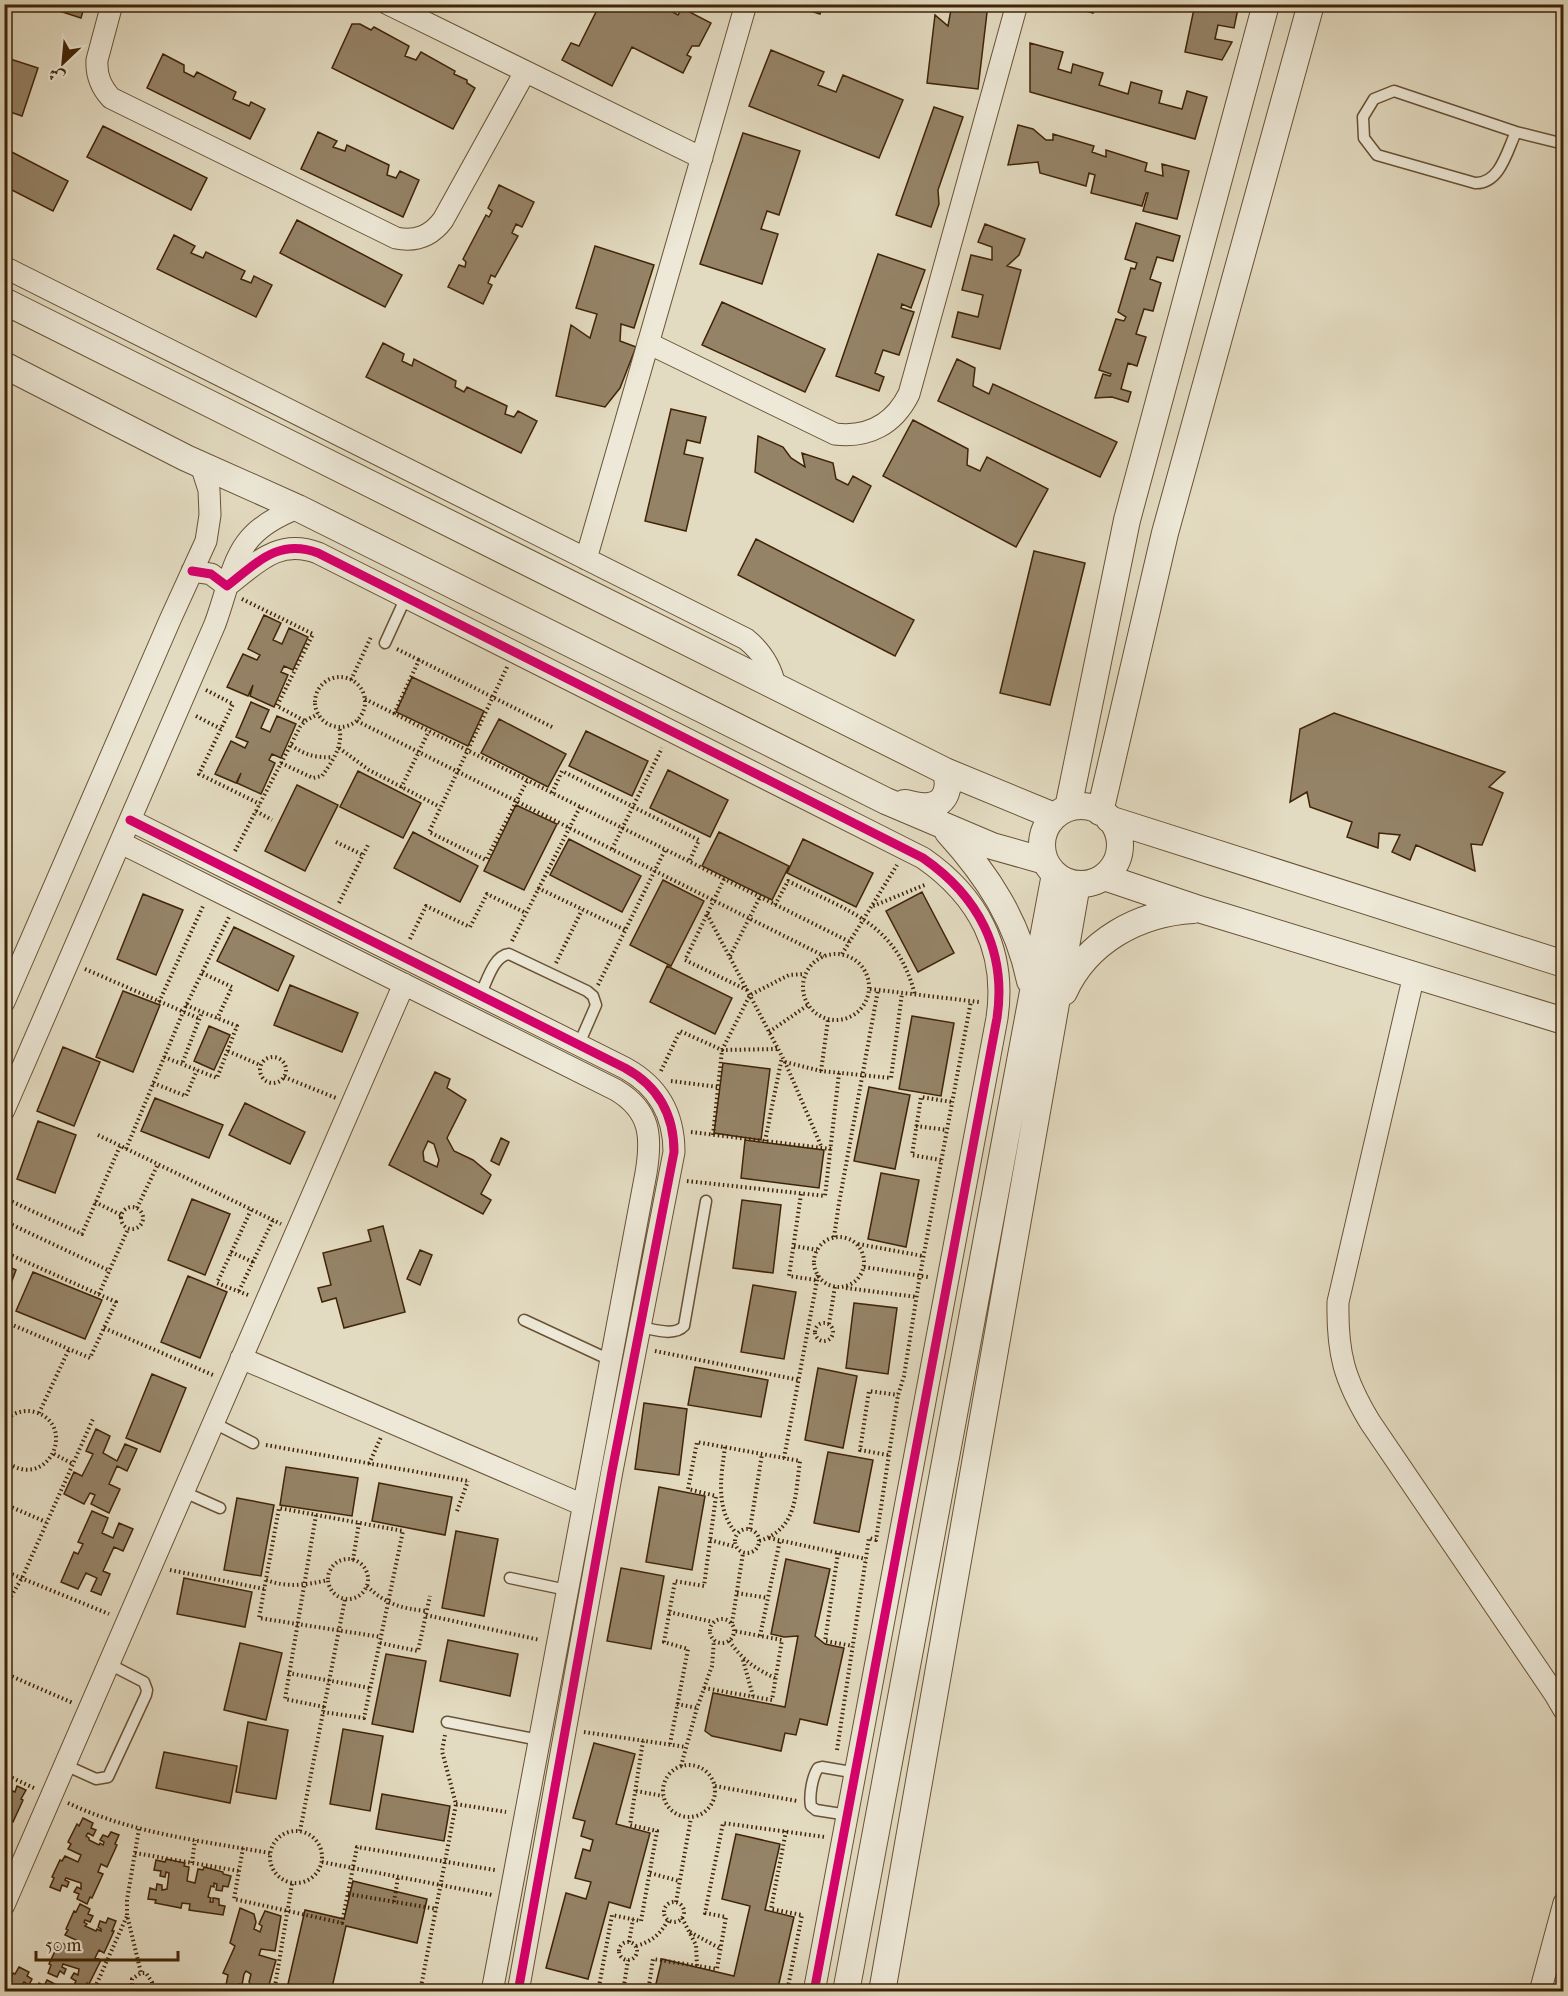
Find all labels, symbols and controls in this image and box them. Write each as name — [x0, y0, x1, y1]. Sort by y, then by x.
north arrow — [33, 33, 93, 93]
text: ش — [45, 64, 68, 88]
scale bar — [36, 1924, 178, 1962]
text: 50 m — [45, 1935, 82, 1956]

